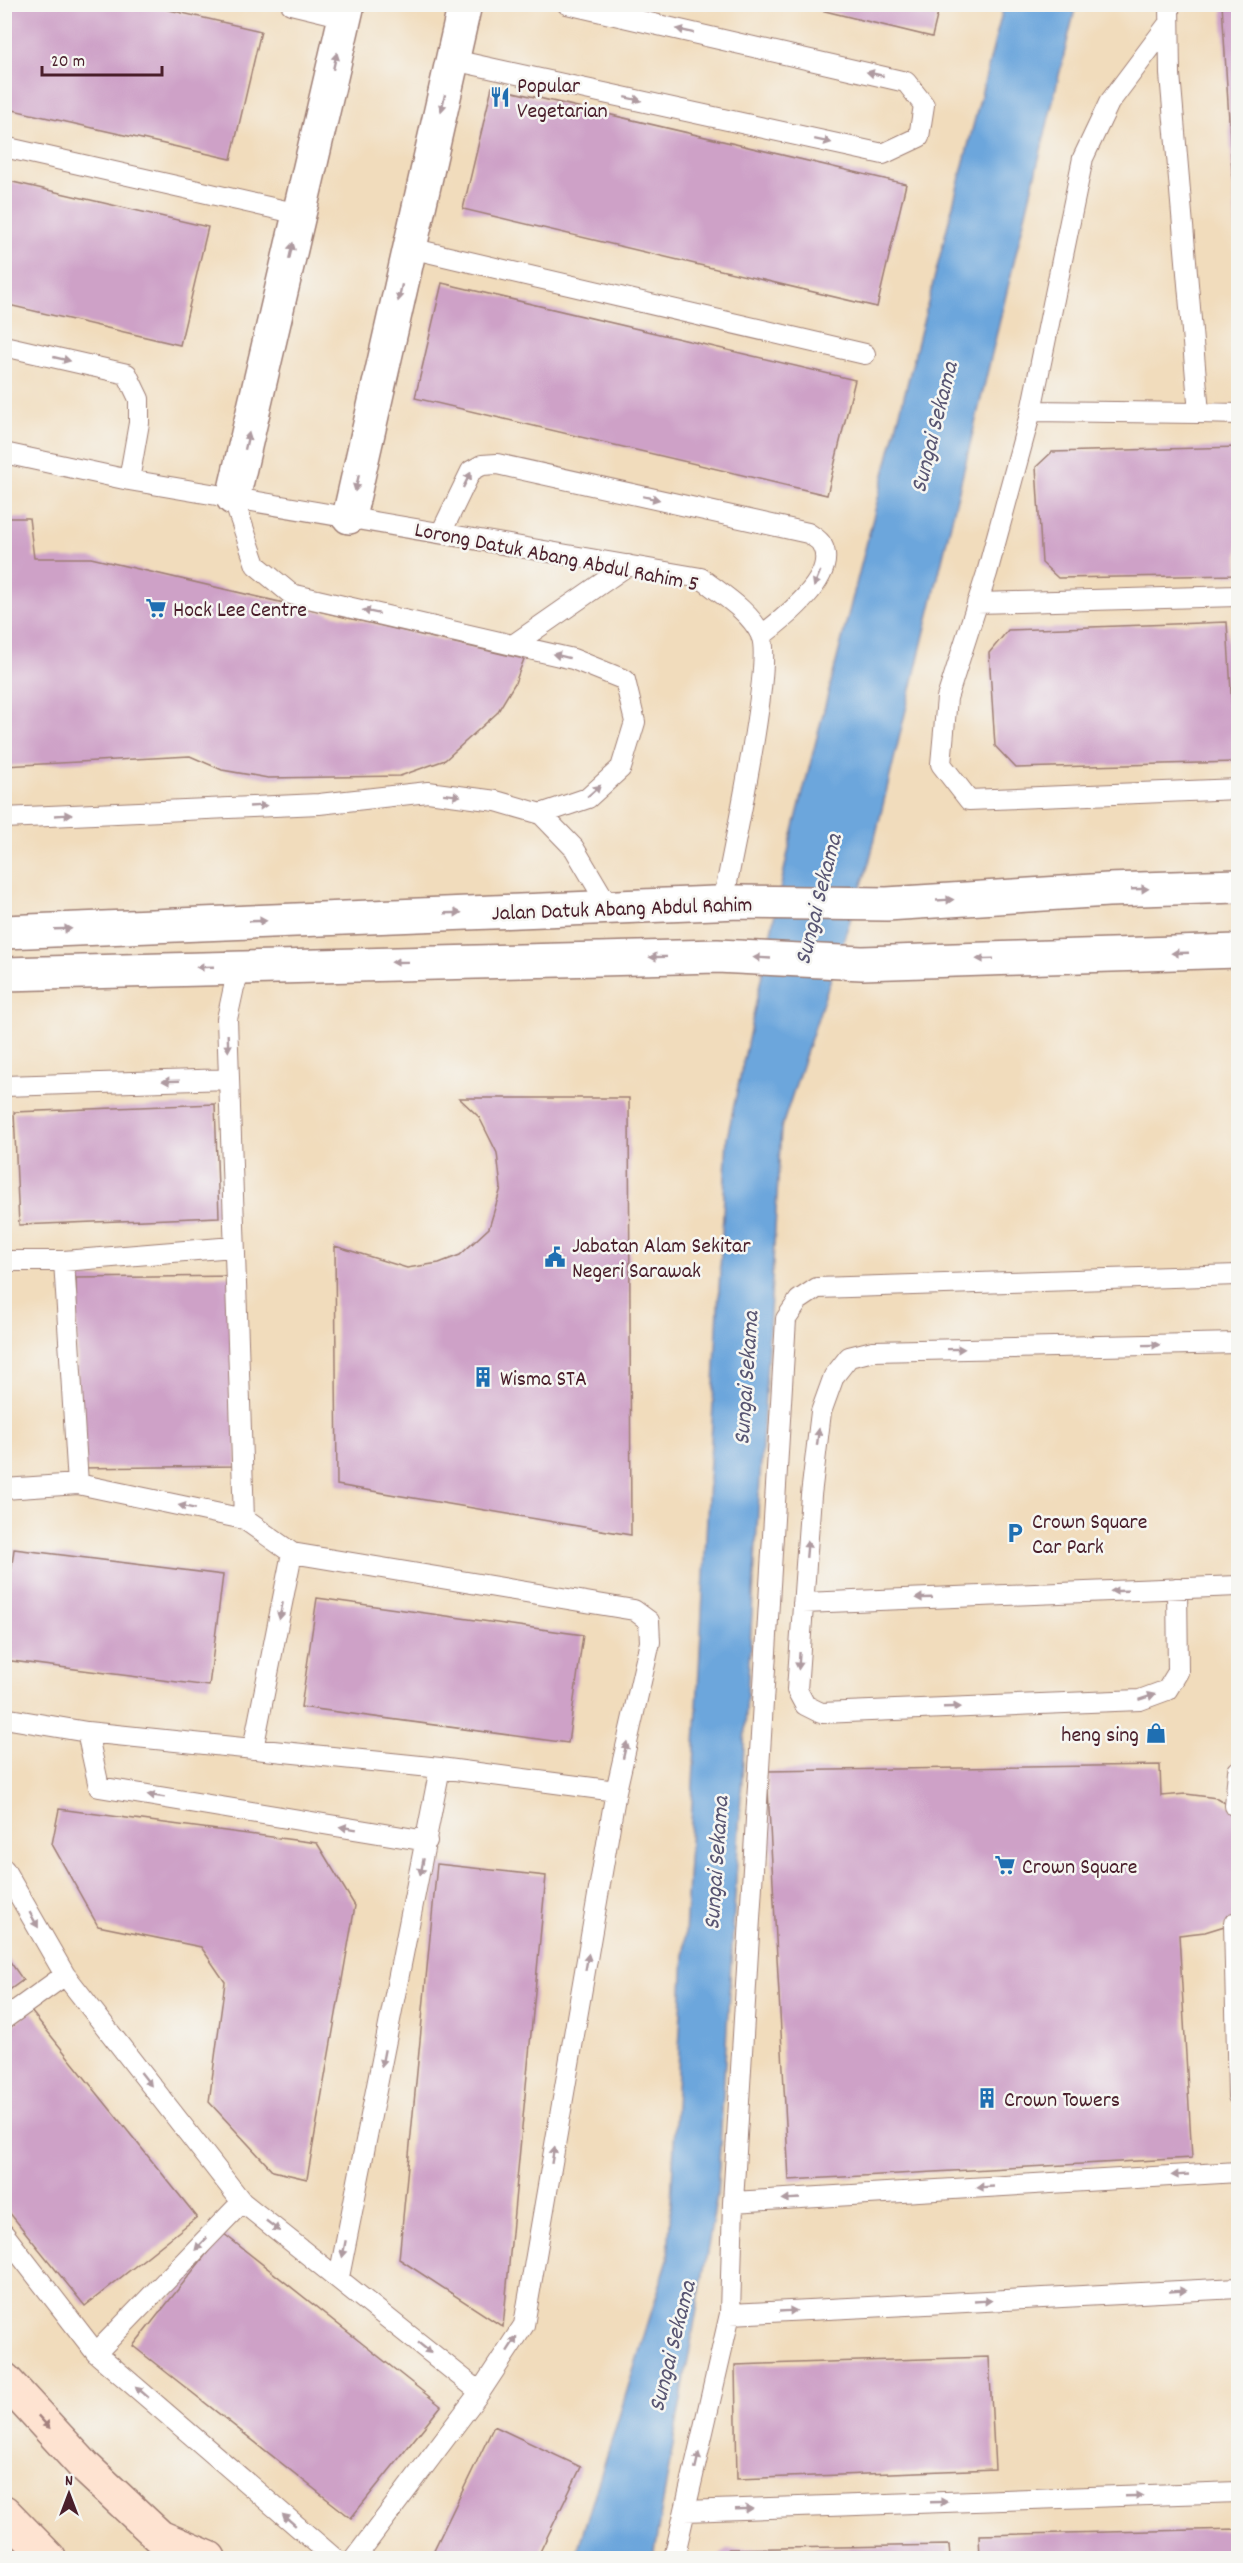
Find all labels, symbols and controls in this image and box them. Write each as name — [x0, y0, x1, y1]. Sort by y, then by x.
one-way arrow — [675, 26, 694, 35]
scale bar — [42, 39, 162, 77]
text: 20 m — [51, 50, 85, 75]
one-way arrow — [330, 51, 340, 70]
one-way arrow — [865, 69, 884, 79]
place label: Popular Vegetarian — [517, 72, 608, 128]
restaurant icon: Popular Vegetarian — [488, 85, 512, 109]
one-way arrow — [438, 93, 447, 112]
one-way arrow — [624, 95, 642, 105]
one-way arrow — [814, 137, 833, 147]
one-way arrow — [287, 241, 296, 260]
one-way arrow — [395, 283, 404, 302]
one-way arrow — [52, 355, 71, 364]
water label: Sungai Sekama — [903, 357, 969, 497]
one-way arrow — [242, 431, 252, 450]
one-way arrow — [461, 471, 471, 489]
one-way arrow — [351, 474, 361, 492]
one-way arrow — [642, 494, 661, 503]
street label: Lorong Datuk Abang Abdul Rahim 5 — [412, 516, 701, 601]
one-way arrow — [812, 570, 821, 588]
supermarket icon: Hock Lee Centre — [144, 596, 168, 620]
place label: Hock Lee Centre — [173, 596, 307, 627]
one-way arrow — [361, 606, 380, 616]
one-way arrow — [551, 651, 570, 661]
one-way arrow — [587, 784, 602, 798]
one-way arrow — [442, 791, 461, 800]
one-way arrow — [248, 802, 267, 811]
one-way arrow — [53, 811, 72, 820]
water label: Sungai Sekama — [787, 829, 853, 969]
one-way arrow — [1130, 885, 1149, 894]
street label: Jalan Datuk Abang Abdul Rahim — [491, 890, 753, 931]
one-way arrow — [936, 895, 955, 905]
one-way arrow — [443, 909, 462, 918]
one-way arrow — [248, 917, 267, 926]
one-way arrow — [53, 925, 72, 934]
one-way arrow — [1171, 948, 1190, 957]
one-way arrow — [649, 952, 668, 962]
one-way arrow — [752, 954, 771, 963]
one-way arrow — [976, 954, 995, 964]
one-way arrow — [391, 958, 410, 967]
one-way arrow — [196, 962, 215, 972]
one-way arrow — [224, 1033, 233, 1052]
one-way arrow — [161, 1076, 180, 1086]
place label: Jabatan Alam Sekitar Negeri Sarawak — [572, 1232, 751, 1288]
public building icon: Jabatan Alam Sekitar Negeri Sarawak — [543, 1245, 567, 1269]
water label: Sungai Sekama — [726, 1309, 770, 1446]
one-way arrow — [1141, 1340, 1160, 1350]
one-way arrow — [946, 1345, 965, 1354]
building icon: Wisma STA — [471, 1365, 495, 1389]
place label: Wisma STA — [500, 1365, 587, 1396]
one-way arrow — [814, 1427, 823, 1446]
one-way arrow — [177, 1502, 196, 1511]
place label: Crown Square Car Park — [1032, 1508, 1147, 1564]
parking icon: Crown Square Car Park — [1003, 1521, 1027, 1545]
one-way arrow — [802, 1539, 812, 1558]
one-way arrow — [1109, 1586, 1128, 1595]
one-way arrow — [914, 1594, 933, 1603]
one-way arrow — [275, 1601, 285, 1620]
one-way arrow — [794, 1652, 804, 1671]
one-way arrow — [1138, 1691, 1156, 1701]
one-way arrow — [943, 1703, 962, 1712]
place label: heng sing — [1061, 1721, 1139, 1752]
shop icon: heng sing — [1144, 1721, 1168, 1745]
one-way arrow — [621, 1741, 631, 1759]
one-way arrow — [146, 1792, 165, 1801]
water label: Sungai Sekama — [696, 1794, 740, 1931]
one-way arrow — [339, 1824, 358, 1833]
supermarket icon: Crown Square — [993, 1853, 1017, 1877]
place label: Crown Square — [1022, 1853, 1137, 1884]
one-way arrow — [417, 1857, 426, 1876]
one-way arrow — [28, 1912, 39, 1928]
one-way arrow — [582, 1953, 591, 1972]
one-way arrow — [378, 2048, 387, 2067]
one-way arrow — [140, 2071, 153, 2087]
building icon: Crown Towers — [975, 2086, 999, 2110]
place label: Crown Towers — [1004, 2086, 1120, 2117]
one-way arrow — [549, 2145, 558, 2164]
one-way arrow — [1171, 2171, 1190, 2180]
one-way arrow — [976, 2183, 995, 2192]
one-way arrow — [781, 2194, 800, 2203]
one-way arrow — [265, 2219, 281, 2232]
one-way arrow — [195, 2236, 209, 2250]
one-way arrow — [339, 2240, 349, 2258]
water label: Sungai Sekama — [641, 2276, 707, 2416]
one-way arrow — [1168, 2287, 1187, 2296]
one-way arrow — [974, 2296, 993, 2305]
one-way arrow — [779, 2306, 798, 2315]
one-way arrow — [506, 2336, 518, 2352]
one-way arrow — [417, 2341, 433, 2354]
one-way arrow — [134, 2386, 150, 2399]
one-way arrow — [37, 2414, 50, 2429]
one-way arrow — [692, 2451, 702, 2470]
north arrow — [39, 2464, 99, 2524]
text: N — [65, 2470, 73, 2493]
one-way arrow — [1124, 2491, 1143, 2500]
one-way arrow — [929, 2498, 948, 2507]
one-way arrow — [734, 2504, 753, 2514]
one-way arrow — [282, 2514, 297, 2527]

